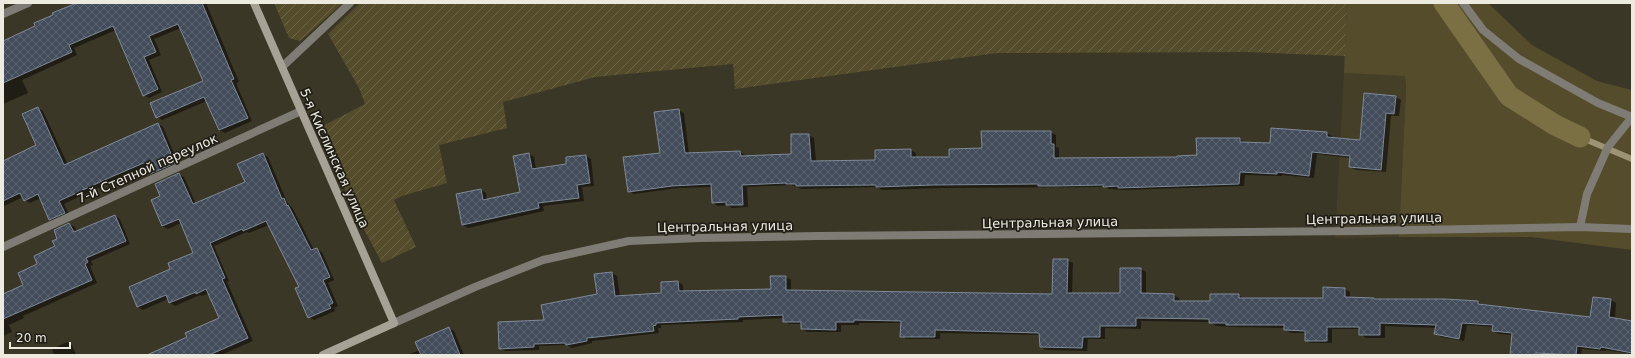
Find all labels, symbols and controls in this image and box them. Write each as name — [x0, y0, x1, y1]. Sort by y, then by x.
street label: 5-я Кислинская улица — [297, 86, 372, 230]
street label: 7-й Степной переулок — [75, 131, 220, 206]
street label: Центральная улица — [1306, 210, 1442, 227]
street label: Центральная улица — [982, 214, 1118, 231]
street label: Центральная улица — [657, 218, 793, 235]
scale bar — [10, 324, 70, 350]
text: 20 m — [16, 331, 47, 345]

